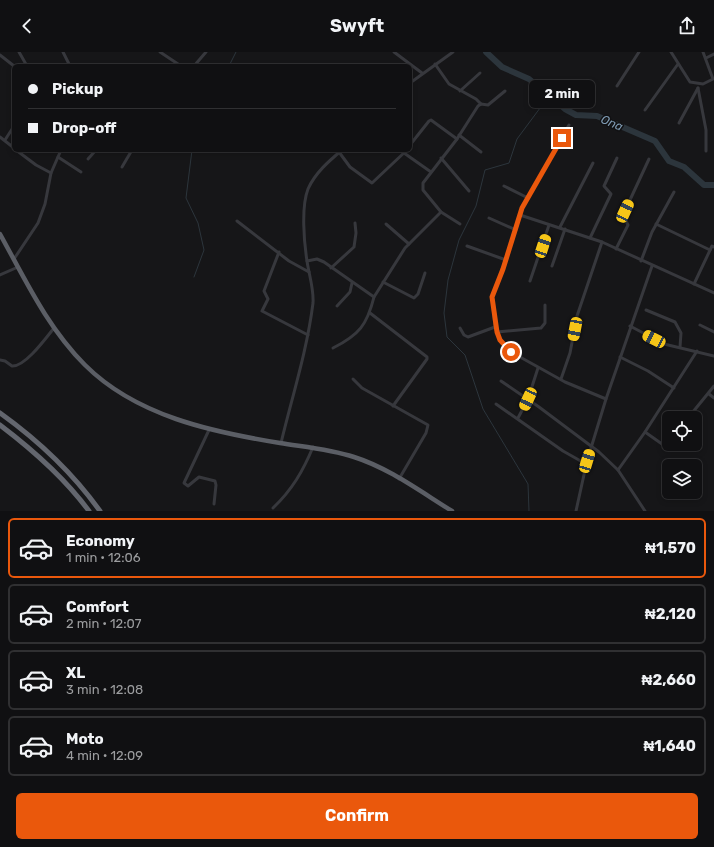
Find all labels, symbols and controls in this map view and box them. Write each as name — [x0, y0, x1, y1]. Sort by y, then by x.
icon: back — [16, 15, 38, 37]
text: Swyft — [330, 15, 384, 37]
icon: share — [676, 15, 698, 37]
text: Pickup — [52, 80, 103, 98]
callout: 2 min — [529, 80, 595, 108]
text: 2 min — [544, 86, 580, 101]
water label: Ona — [599, 112, 625, 134]
text: Drop-off — [52, 119, 116, 137]
route end — [553, 129, 571, 147]
car — [614, 198, 636, 224]
car — [534, 233, 552, 259]
car — [567, 316, 583, 342]
car — [641, 328, 667, 350]
route start — [502, 343, 520, 361]
car — [517, 386, 539, 412]
map controls — [662, 411, 702, 499]
button: locate — [662, 411, 702, 451]
car — [578, 448, 596, 474]
button: layers — [662, 459, 702, 499]
icon: car — [18, 530, 54, 566]
text: Economy — [66, 532, 135, 550]
text: ₦1,570 — [645, 539, 696, 557]
text: 1 min · 12:06 — [66, 550, 141, 565]
icon: car — [18, 596, 54, 632]
text: Comfort — [66, 598, 129, 616]
text: ₦2,120 — [645, 605, 696, 623]
text: 2 min · 12:07 — [66, 616, 142, 631]
icon: car — [18, 662, 54, 698]
text: XL — [66, 664, 85, 682]
text: ₦2,660 — [642, 671, 696, 689]
text: 3 min · 12:08 — [66, 682, 143, 697]
icon: car — [18, 728, 54, 764]
text: Moto — [66, 730, 104, 748]
text: ₦1,640 — [643, 737, 696, 755]
text: 4 min · 12:09 — [66, 748, 143, 763]
button: Confirm — [16, 793, 698, 839]

